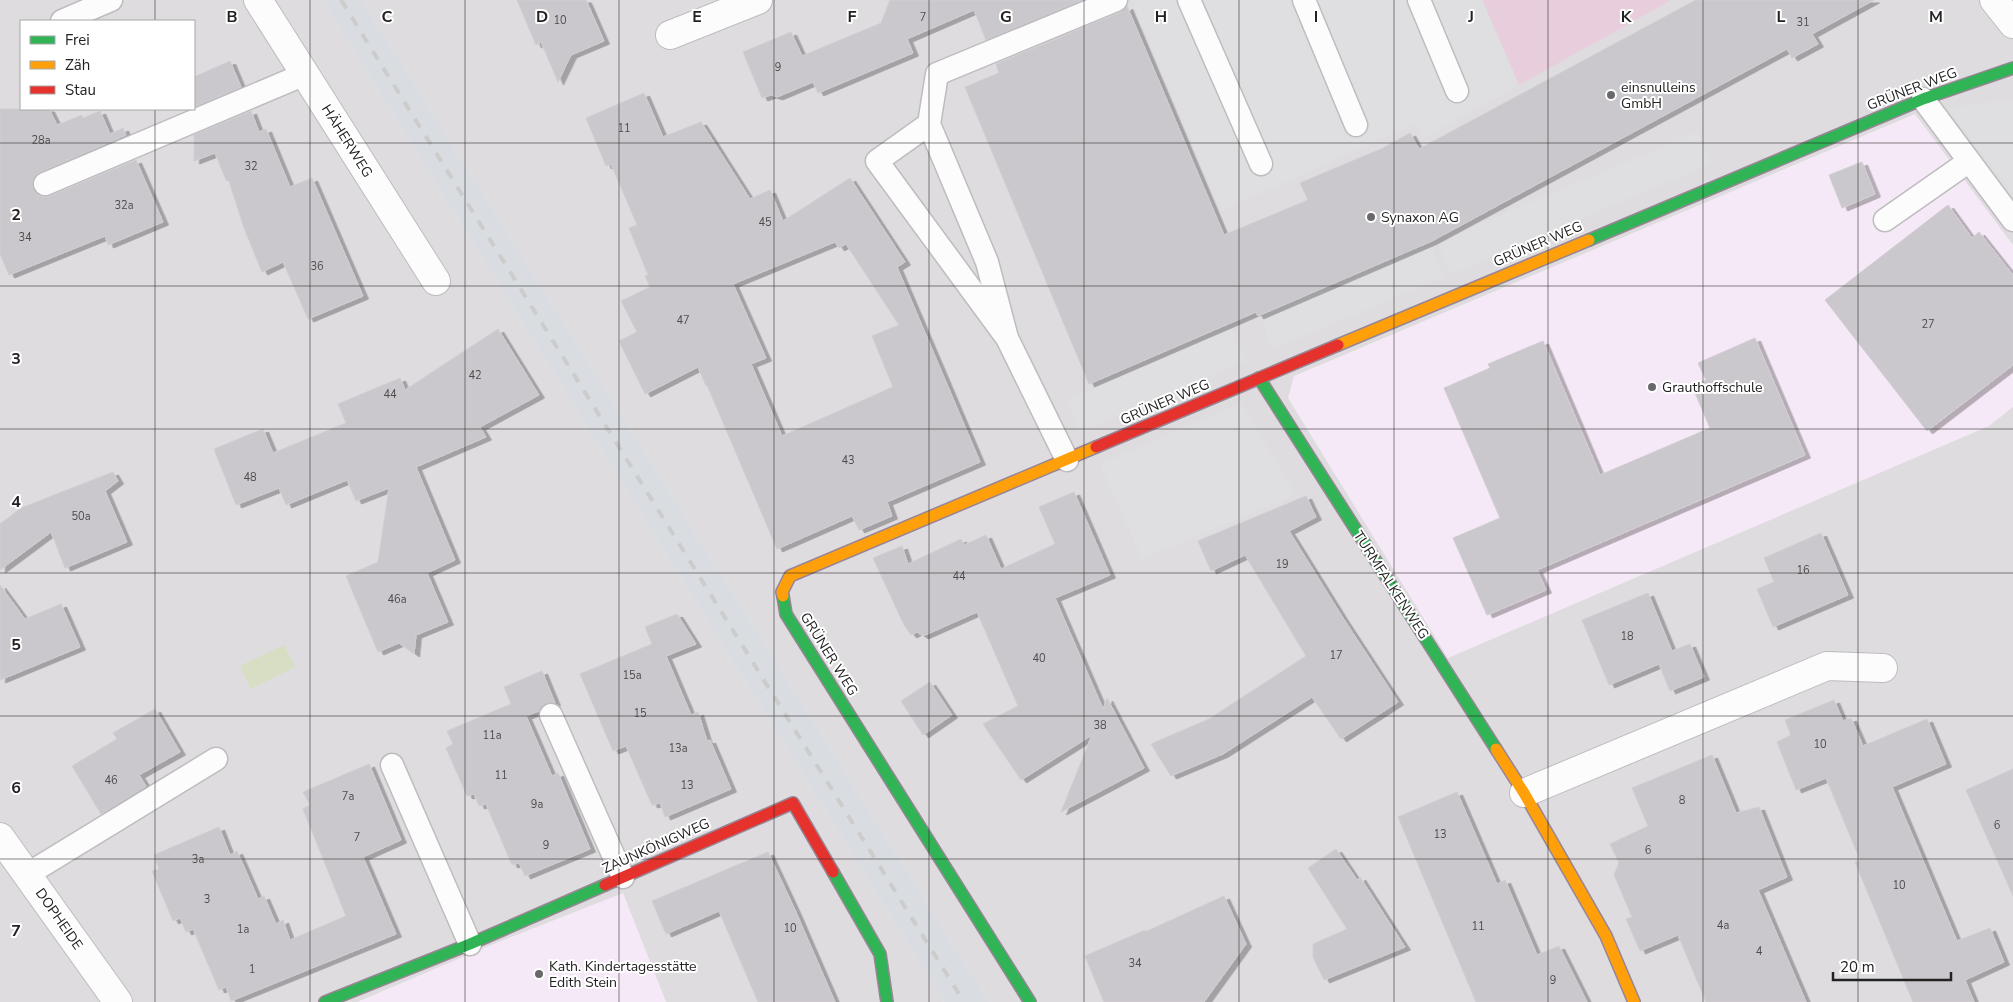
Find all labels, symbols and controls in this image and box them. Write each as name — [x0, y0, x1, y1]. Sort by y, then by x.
text: B — [226, 6, 238, 28]
text: C — [382, 6, 393, 28]
text: D — [536, 6, 548, 28]
text: E — [692, 6, 702, 28]
text: F — [848, 6, 857, 28]
text: G — [1000, 6, 1012, 28]
text: H — [1155, 6, 1167, 28]
text: I — [1314, 6, 1318, 28]
text: J — [1467, 6, 1474, 28]
text: K — [1621, 6, 1633, 28]
text: L — [1777, 6, 1786, 28]
text: M — [1929, 6, 1943, 28]
house number: 7 — [920, 10, 926, 25]
house number: 10 — [553, 13, 567, 28]
house number: 31 — [1796, 15, 1810, 30]
legend — [20, 20, 195, 110]
text: Frei — [65, 30, 90, 50]
text: Zäh — [65, 55, 90, 75]
house number: 9 — [775, 60, 781, 75]
street label: GRÜNER WEG — [1864, 63, 1960, 115]
place label: einsnulleins GmbH — [1621, 78, 1696, 113]
text: Stau — [65, 80, 96, 100]
marker: einsnulleins GmbH — [1605, 89, 1617, 101]
street label: HÄHERWEG — [317, 101, 377, 181]
house number: 11 — [617, 121, 631, 136]
house number: 28a — [31, 133, 51, 148]
house number: 32 — [244, 159, 258, 174]
house number: 32a — [114, 198, 134, 213]
text: 2 — [11, 204, 21, 226]
place label: Synaxon AG — [1381, 208, 1459, 227]
marker: Synaxon AG — [1365, 211, 1377, 223]
house number: 45 — [758, 215, 772, 230]
street label: GRÜNER WEG — [1491, 217, 1585, 271]
house number: 34 — [18, 230, 32, 245]
house number: 36 — [310, 259, 324, 274]
house number: 47 — [676, 313, 690, 328]
house number: 27 — [1921, 317, 1935, 332]
text: 3 — [11, 348, 21, 370]
house number: 42 — [468, 368, 482, 383]
street label: GRÜNER WEG — [1118, 375, 1212, 429]
place label: Grauthoffschule — [1662, 378, 1763, 397]
marker: Grauthoffschule — [1646, 381, 1658, 393]
house number: 44 — [383, 387, 397, 402]
house number: 43 — [841, 453, 855, 468]
house number: 48 — [243, 470, 257, 485]
text: 4 — [11, 491, 21, 513]
house number: 50a — [71, 509, 91, 524]
street label: TURMFALKENWEG — [1349, 527, 1433, 643]
house number: 19 — [1275, 557, 1289, 572]
house number: 16 — [1796, 563, 1810, 578]
house number: 44 — [952, 569, 966, 584]
house number: 46a — [387, 592, 407, 607]
street label: GRÜNER WEG — [796, 609, 862, 699]
house number: 18 — [1620, 629, 1634, 644]
text: 5 — [11, 634, 21, 656]
house number: 17 — [1329, 648, 1343, 663]
house number: 40 — [1032, 651, 1046, 666]
house number: 15a — [622, 668, 642, 683]
house number: 15 — [633, 706, 647, 721]
house number: 38 — [1093, 718, 1107, 733]
house number: 11a — [482, 728, 502, 743]
house number: 10 — [1813, 737, 1827, 752]
house number: 13a — [668, 741, 688, 756]
house number: 11 — [494, 768, 508, 783]
house number: 46 — [104, 773, 118, 788]
text: 6 — [11, 777, 21, 799]
house number: 13 — [680, 778, 694, 793]
house number: 7a — [342, 789, 354, 804]
house number: 8 — [1679, 793, 1686, 808]
house number: 9a — [531, 797, 543, 812]
street label: ZAUNKÖNIGWEG — [599, 814, 713, 878]
house number: 6 — [1994, 818, 2001, 833]
house number: 13 — [1433, 827, 1447, 842]
house number: 7 — [354, 830, 360, 845]
house number: 9 — [543, 838, 549, 853]
house number: 6 — [1645, 843, 1652, 858]
house number: 3a — [192, 852, 204, 867]
house number: 10 — [1892, 878, 1906, 893]
street label: DOPHEIDE — [31, 884, 87, 954]
house number: 3 — [204, 892, 210, 907]
house number: 4a — [1717, 918, 1729, 933]
house number: 11 — [1471, 919, 1485, 934]
text: 7 — [11, 920, 21, 942]
house number: 10 — [783, 921, 797, 936]
house number: 1a — [237, 922, 249, 937]
house number: 4 — [1756, 944, 1763, 959]
scale bar — [1833, 950, 1950, 982]
house number: 34 — [1128, 956, 1142, 971]
place label: Kath. Kindertagesstätte Edith Stein — [549, 957, 696, 992]
text: 20 m — [1840, 957, 1875, 977]
house number: 1 — [249, 962, 255, 977]
marker: Kath. Kindertagesstätte Edith Stein — [533, 968, 545, 980]
house number: 9 — [1550, 973, 1556, 988]

